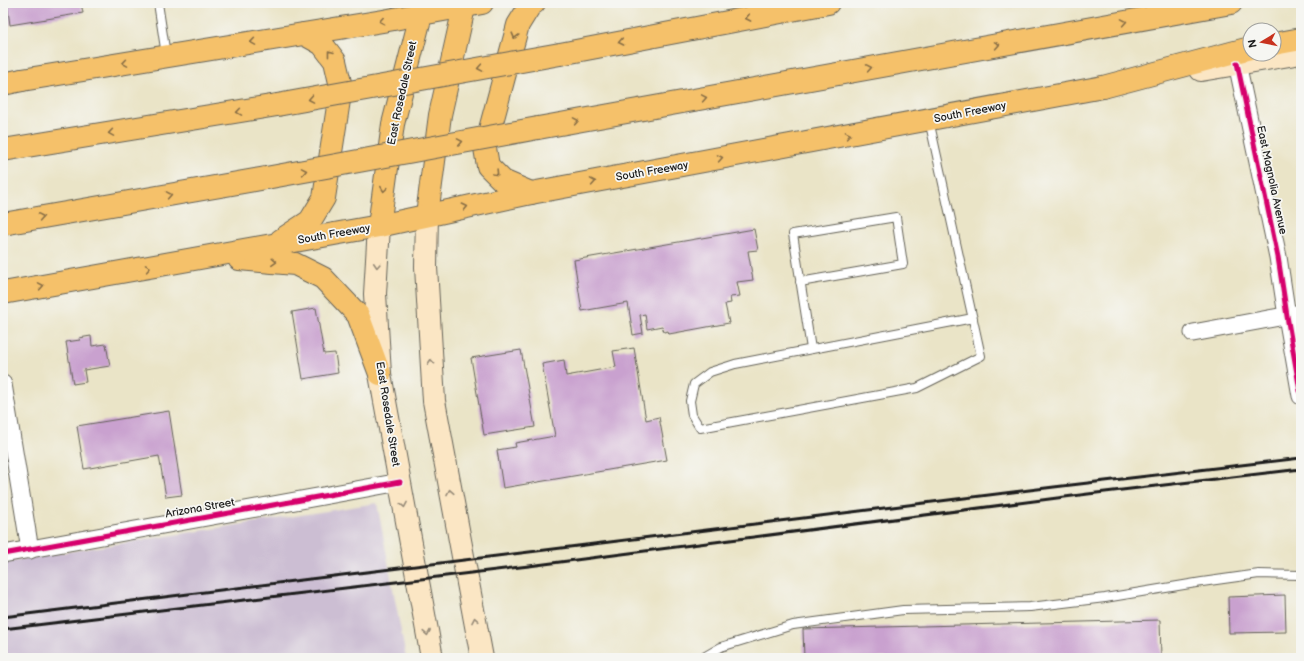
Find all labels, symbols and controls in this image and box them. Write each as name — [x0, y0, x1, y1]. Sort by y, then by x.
one-way arrow — [745, 13, 752, 22]
one-way arrow — [378, 16, 385, 25]
one-way arrow — [1121, 18, 1128, 27]
north arrow — [1242, 22, 1282, 62]
one-way arrow — [511, 33, 520, 40]
one-way arrow — [250, 37, 256, 46]
one-way arrow — [618, 38, 624, 46]
text: N — [1246, 38, 1260, 49]
street label: East Rosedale Street — [385, 39, 419, 146]
one-way arrow — [993, 41, 1000, 50]
one-way arrow — [328, 51, 335, 58]
one-way arrow — [122, 58, 128, 67]
one-way arrow — [477, 64, 483, 72]
one-way arrow — [865, 65, 872, 73]
one-way arrow — [701, 94, 707, 103]
one-way arrow — [308, 95, 314, 103]
street label: South Freeway — [933, 99, 1007, 125]
one-way arrow — [236, 107, 242, 116]
one-way arrow — [573, 117, 579, 126]
street label: East Magnolia Avenue — [1254, 124, 1290, 236]
one-way arrow — [108, 128, 114, 137]
one-way arrow — [845, 131, 851, 139]
one-way arrow — [457, 138, 463, 147]
one-way arrow — [717, 155, 723, 163]
street label: South Freeway — [615, 158, 689, 184]
one-way arrow — [301, 167, 307, 175]
one-way arrow — [491, 168, 498, 176]
one-way arrow — [589, 178, 596, 187]
one-way arrow — [380, 186, 389, 193]
one-way arrow — [166, 191, 173, 199]
one-way arrow — [462, 203, 468, 212]
one-way arrow — [38, 213, 45, 222]
street label: South Freeway — [297, 221, 371, 247]
one-way arrow — [271, 257, 277, 266]
one-way arrow — [372, 262, 381, 268]
one-way arrow — [145, 264, 151, 272]
one-way arrow — [38, 283, 45, 291]
one-way arrow — [427, 359, 436, 365]
street label: East Rosedale Street — [373, 361, 403, 468]
one-way arrow — [447, 489, 455, 495]
street label: Arizona Street — [164, 495, 236, 520]
one-way arrow — [399, 502, 408, 508]
one-way arrow — [471, 617, 479, 623]
one-way arrow — [423, 630, 431, 636]

